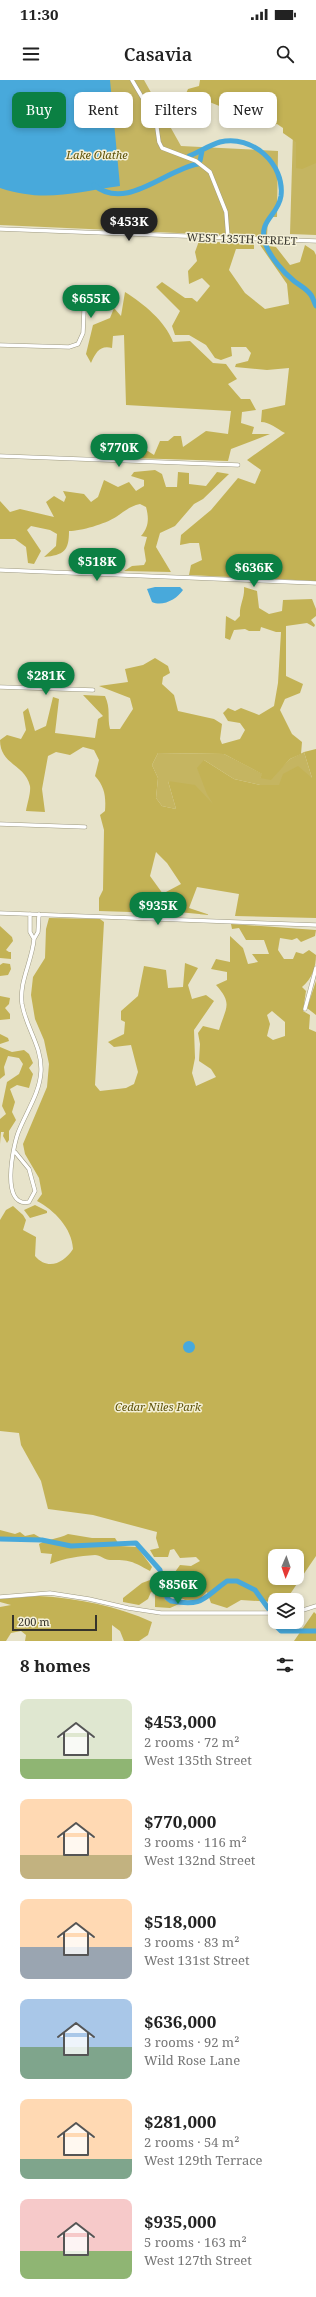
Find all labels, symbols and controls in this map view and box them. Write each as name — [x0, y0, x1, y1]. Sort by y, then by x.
text: 11:30 — [20, 4, 58, 24]
text: Casavia — [124, 42, 192, 66]
icon: menu — [20, 43, 42, 65]
icon: search — [274, 43, 296, 65]
chip: Buy — [12, 92, 66, 128]
chip: Rent — [74, 92, 133, 128]
chip: Filters — [141, 92, 211, 128]
chip: New — [219, 92, 277, 128]
park label: Lake Olathe — [65, 147, 128, 162]
pin: $453K — [101, 208, 157, 242]
text: $453K — [110, 212, 148, 230]
street label: WEST 135TH STREET — [186, 229, 298, 248]
pin: $655K — [63, 285, 119, 319]
text: $655K — [72, 289, 110, 307]
pin: $770K — [91, 434, 147, 468]
text: $770K — [100, 438, 138, 456]
pin: $518K — [69, 548, 125, 582]
text: $518K — [78, 552, 116, 570]
pin: $636K — [226, 554, 282, 588]
text: $636K — [235, 558, 273, 576]
pin: $281K — [18, 662, 74, 696]
text: $281K — [27, 666, 65, 684]
pin: $935K — [130, 892, 186, 926]
text: $935K — [139, 896, 177, 914]
park label: Cedar Niles Park — [115, 1399, 202, 1414]
north arrow — [268, 1549, 304, 1585]
map controls — [268, 1549, 304, 1629]
pin: $856K — [150, 1571, 206, 1605]
text: $856K — [159, 1575, 197, 1593]
button: layers — [268, 1593, 304, 1629]
scale bar — [12, 1613, 97, 1632]
text: 200 m — [18, 1614, 50, 1629]
text: 8 homes — [20, 1654, 90, 1677]
icon: filters — [274, 1654, 296, 1676]
text: $453,000 — [144, 1710, 216, 1733]
icon: home — [52, 1715, 100, 1763]
text: 2 rooms · 72 m² — [144, 1733, 239, 1751]
text: West 135th Street — [144, 1751, 252, 1769]
text: $770,000 — [144, 1810, 216, 1833]
icon: home — [52, 1815, 100, 1863]
text: 3 rooms · 116 m² — [144, 1833, 247, 1851]
text: West 132nd Street — [144, 1851, 255, 1869]
text: $518,000 — [144, 1910, 216, 1933]
icon: home — [52, 1915, 100, 1963]
text: 3 rooms · 83 m² — [144, 1933, 239, 1951]
text: West 131st Street — [144, 1951, 249, 1969]
text: $636,000 — [144, 2010, 216, 2033]
icon: home — [52, 2015, 100, 2063]
text: 3 rooms · 92 m² — [144, 2033, 239, 2051]
text: Wild Rose Lane — [144, 2051, 240, 2069]
text: $281,000 — [144, 2110, 216, 2133]
icon: home — [52, 2115, 100, 2163]
text: 2 rooms · 54 m² — [144, 2133, 239, 2151]
text: West 129th Terrace — [144, 2151, 263, 2169]
text: $935,000 — [144, 2210, 216, 2233]
icon: home — [52, 2215, 100, 2263]
text: 5 rooms · 163 m² — [144, 2233, 247, 2251]
text: West 127th Street — [144, 2251, 252, 2269]

